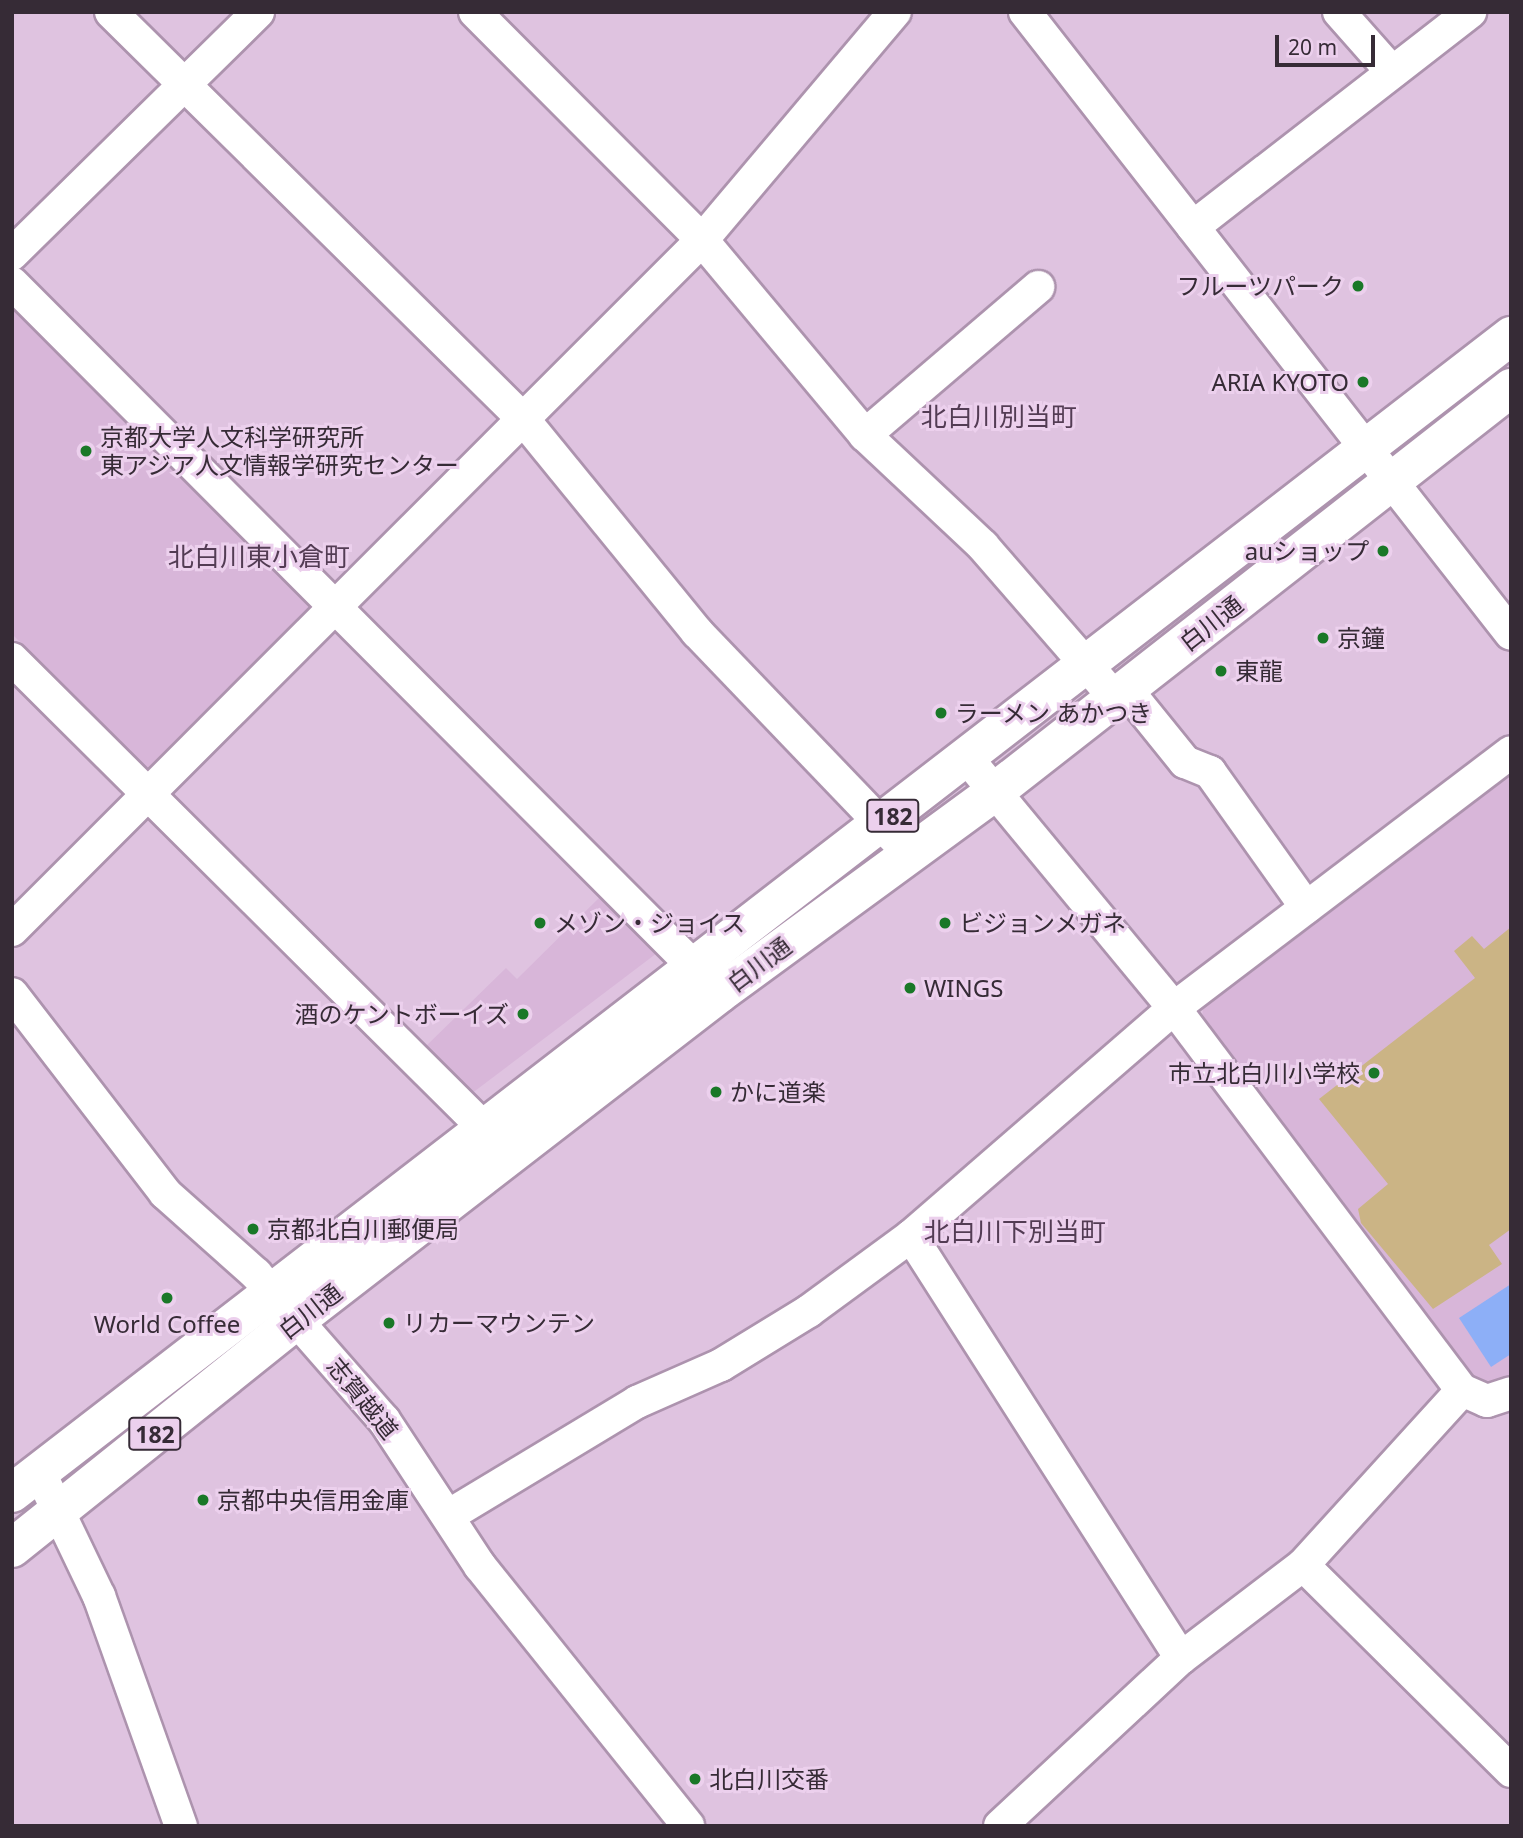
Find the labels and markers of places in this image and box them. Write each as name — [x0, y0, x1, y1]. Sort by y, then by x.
place label: フルーツパーク — [1176, 272, 1344, 300]
marker: フルーツパーク — [1350, 278, 1366, 294]
place label: ARIA KYOTO — [1211, 368, 1349, 396]
marker: ARIA KYOTO — [1355, 374, 1371, 390]
place label: 京都大学人文科学研究所 東アジア人文情報学研究センター — [100, 423, 460, 479]
marker: 京都大学人文科学研究所 東アジア人文情報学研究センター — [78, 443, 94, 459]
place label: auショップ — [1245, 537, 1369, 565]
marker: auショップ — [1375, 543, 1391, 559]
place label: 京鐘 — [1337, 624, 1385, 652]
marker: 京鐘 — [1315, 630, 1331, 646]
place label: 東龍 — [1235, 657, 1283, 685]
marker: 東龍 — [1213, 663, 1229, 679]
place label: ラーメン あかつき — [955, 699, 1153, 727]
marker: ラーメン あかつき — [933, 705, 949, 721]
place label: メゾン・ジョイス — [554, 909, 746, 937]
place label: ビジョンメガネ — [959, 909, 1127, 937]
marker: メゾン・ジョイス — [532, 915, 548, 931]
marker: ビジョンメガネ — [937, 915, 953, 931]
place label: WINGS — [924, 974, 1003, 1002]
marker: WINGS — [902, 980, 918, 996]
place label: 酒のケントボーイズ — [293, 1000, 509, 1028]
marker: 酒のケントボーイズ — [515, 1006, 531, 1022]
place label: 市立北白川小学校 — [1168, 1059, 1360, 1087]
marker: 市立北白川小学校 — [1366, 1065, 1382, 1081]
place label: かに道楽 — [730, 1078, 826, 1106]
marker: かに道楽 — [708, 1084, 724, 1100]
place label: 京都北白川郵便局 — [267, 1215, 459, 1243]
marker: 京都北白川郵便局 — [245, 1221, 261, 1237]
marker: World Coffee — [159, 1290, 175, 1306]
place label: リカーマウンテン — [403, 1309, 595, 1337]
place label: World Coffee — [94, 1310, 240, 1338]
marker: リカーマウンテン — [381, 1315, 397, 1331]
place label: 京都中央信用金庫 — [217, 1486, 409, 1514]
marker: 京都中央信用金庫 — [195, 1492, 211, 1508]
place label: 北白川交番 — [709, 1765, 829, 1793]
marker: 北白川交番 — [687, 1771, 703, 1787]

